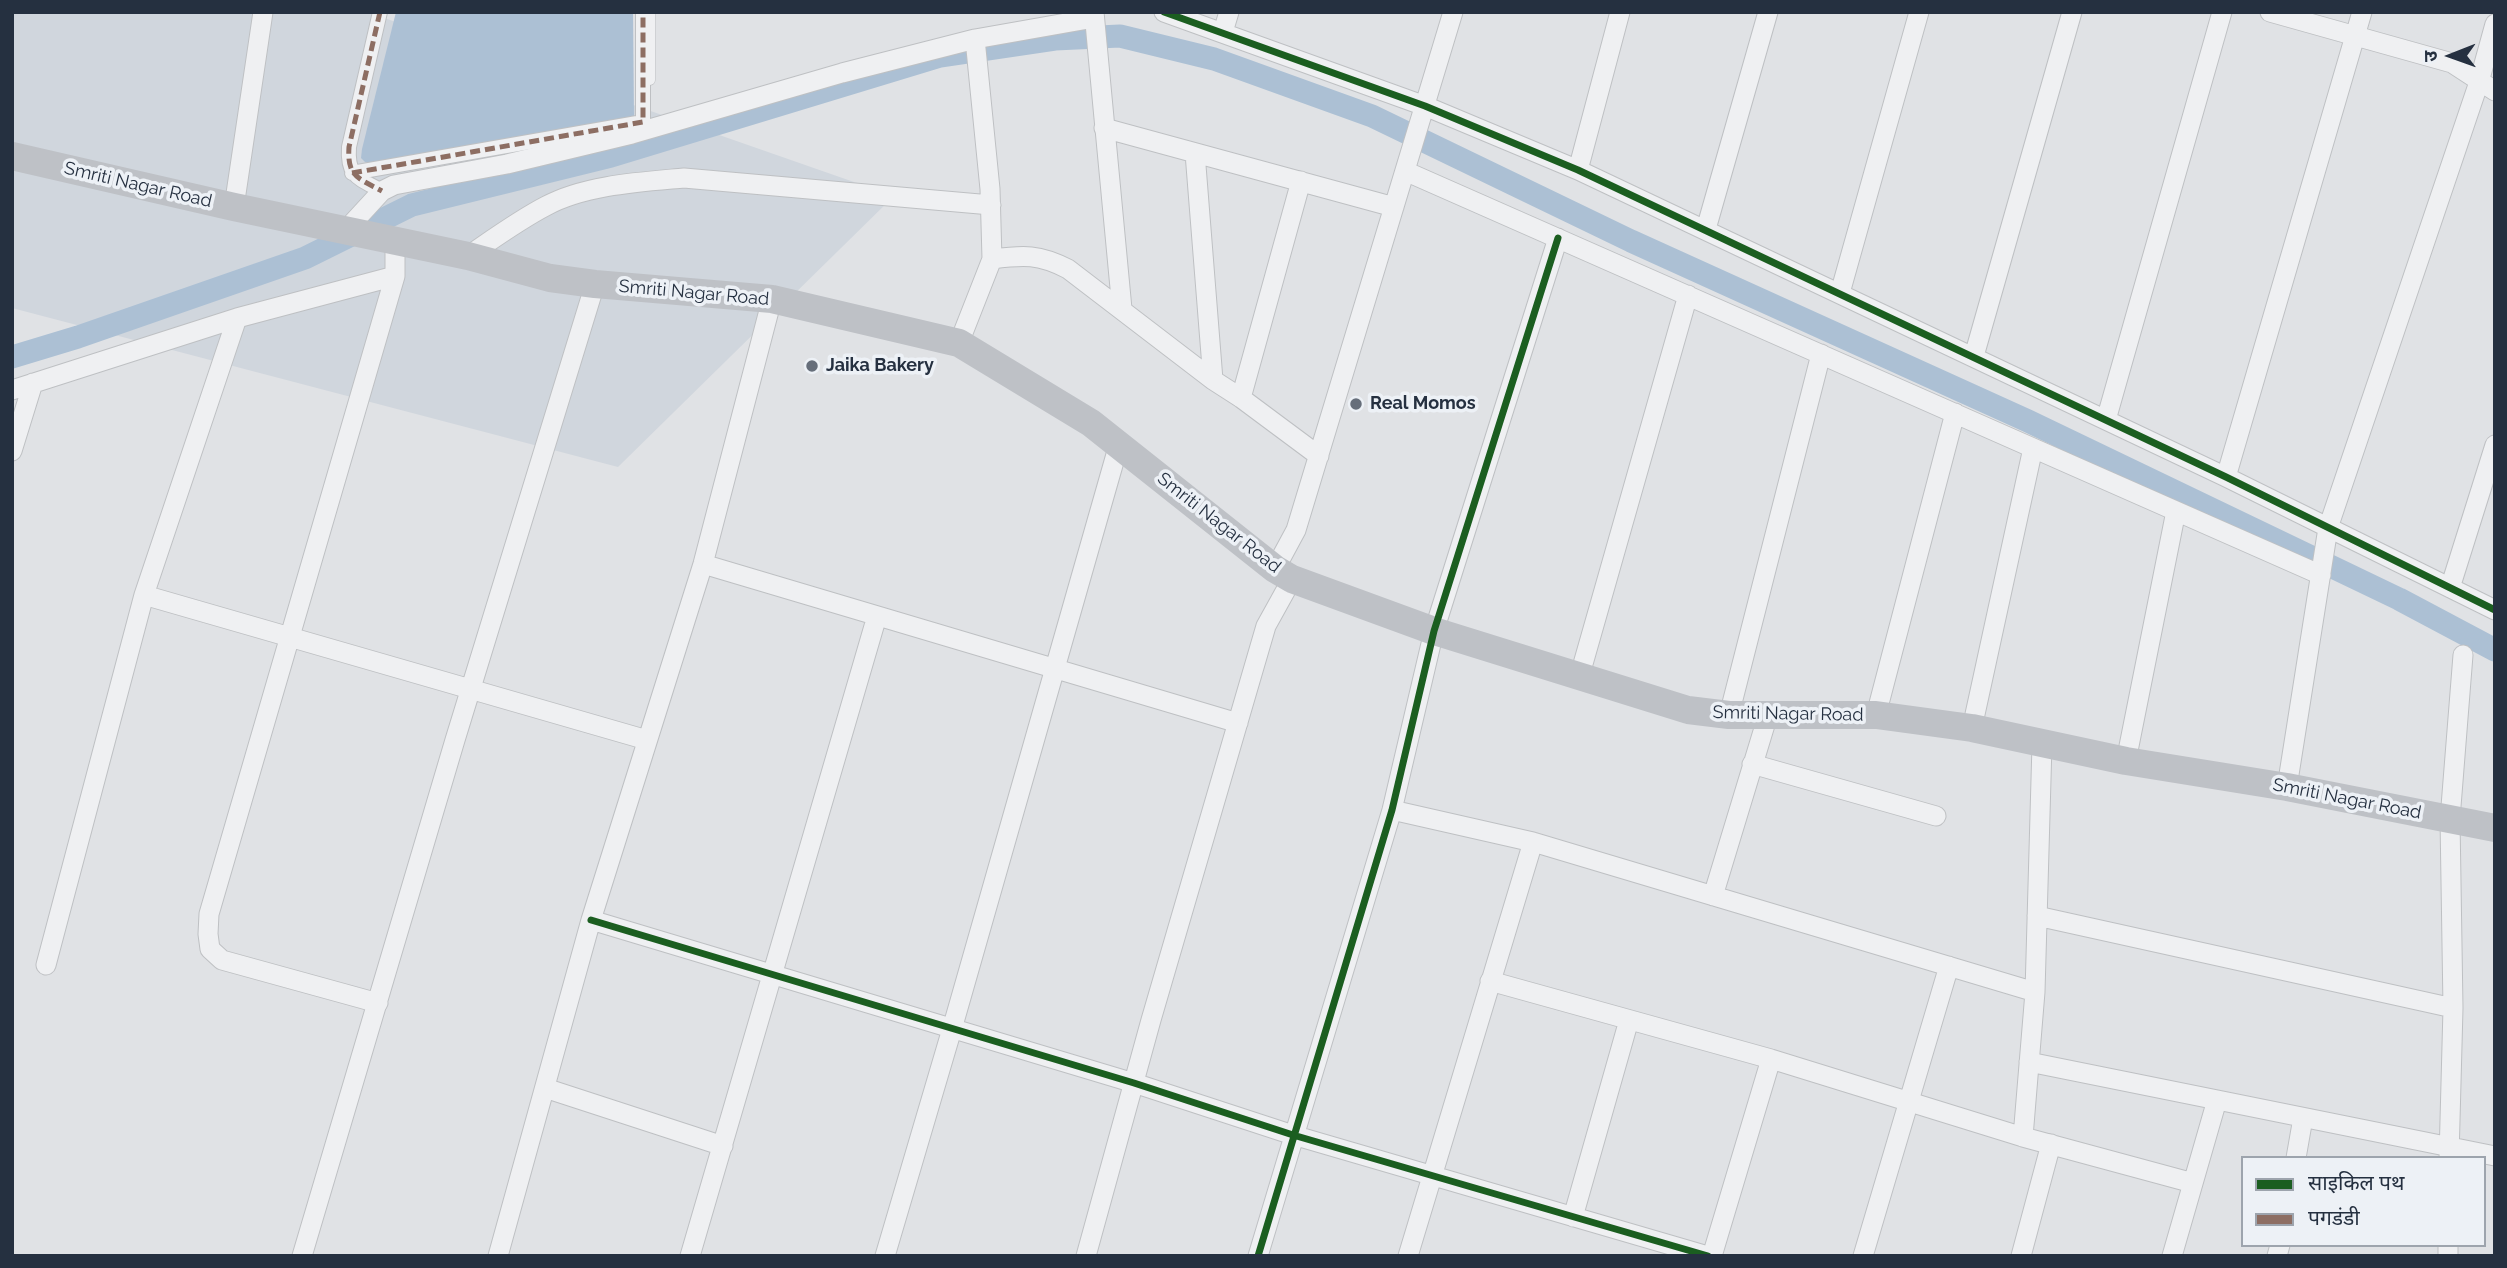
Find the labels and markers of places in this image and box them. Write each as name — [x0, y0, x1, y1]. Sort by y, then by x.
place label: Jaika Bakery — [826, 355, 934, 377]
marker: Jaika Bakery — [804, 358, 820, 374]
place label: Real Momos — [1370, 393, 1476, 415]
marker: Real Momos — [1348, 396, 1364, 412]

